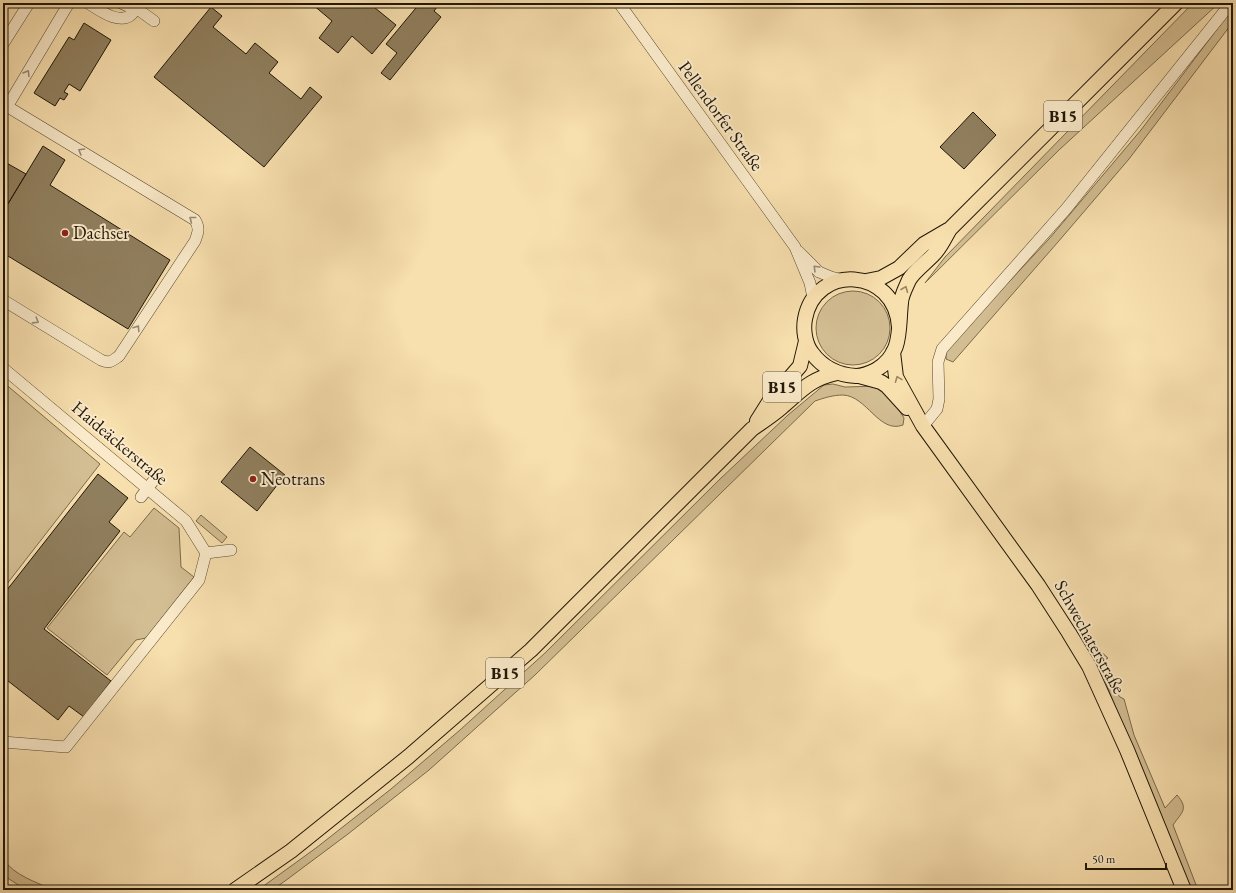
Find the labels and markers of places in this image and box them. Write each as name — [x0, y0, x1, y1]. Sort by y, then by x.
place label: Dachser — [73, 221, 129, 244]
marker: Dachser — [60, 228, 70, 238]
place label: Neotrans — [261, 467, 325, 490]
marker: Neotrans — [248, 474, 258, 484]

